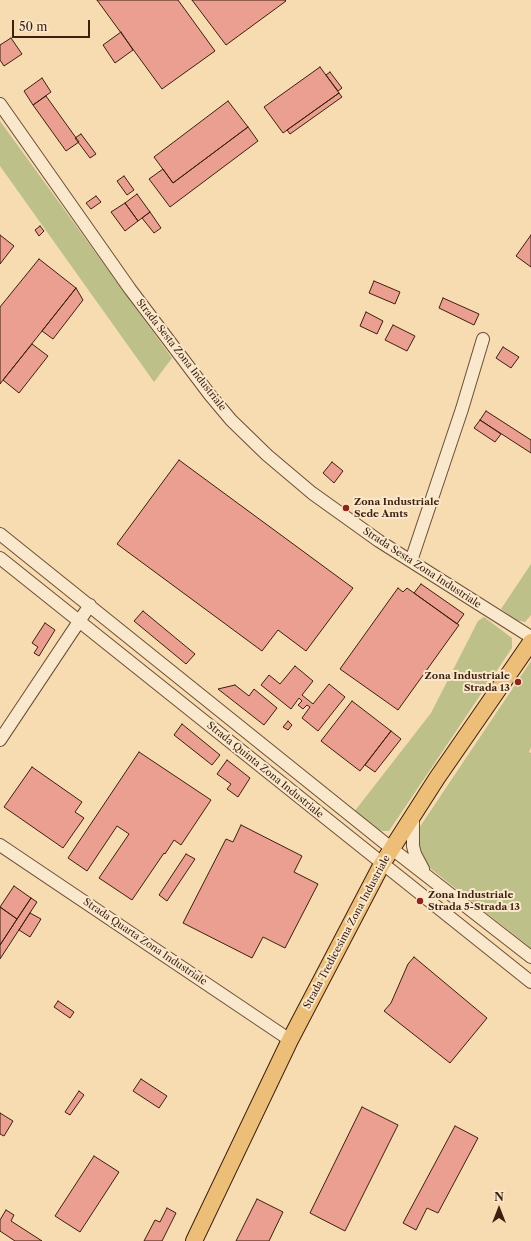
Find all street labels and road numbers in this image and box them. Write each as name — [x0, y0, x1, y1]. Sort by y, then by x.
street label: Strada Sesta Zona Industriale — [134, 297, 228, 413]
street label: Strada Sesta Zona Industriale — [361, 525, 483, 611]
street label: Strada Quinta Zona Industriale — [204, 719, 326, 821]
street label: Strada Tredicesima Zona Industriale — [301, 853, 393, 1011]
street label: Strada Quarta Zona Industriale — [81, 896, 209, 988]

